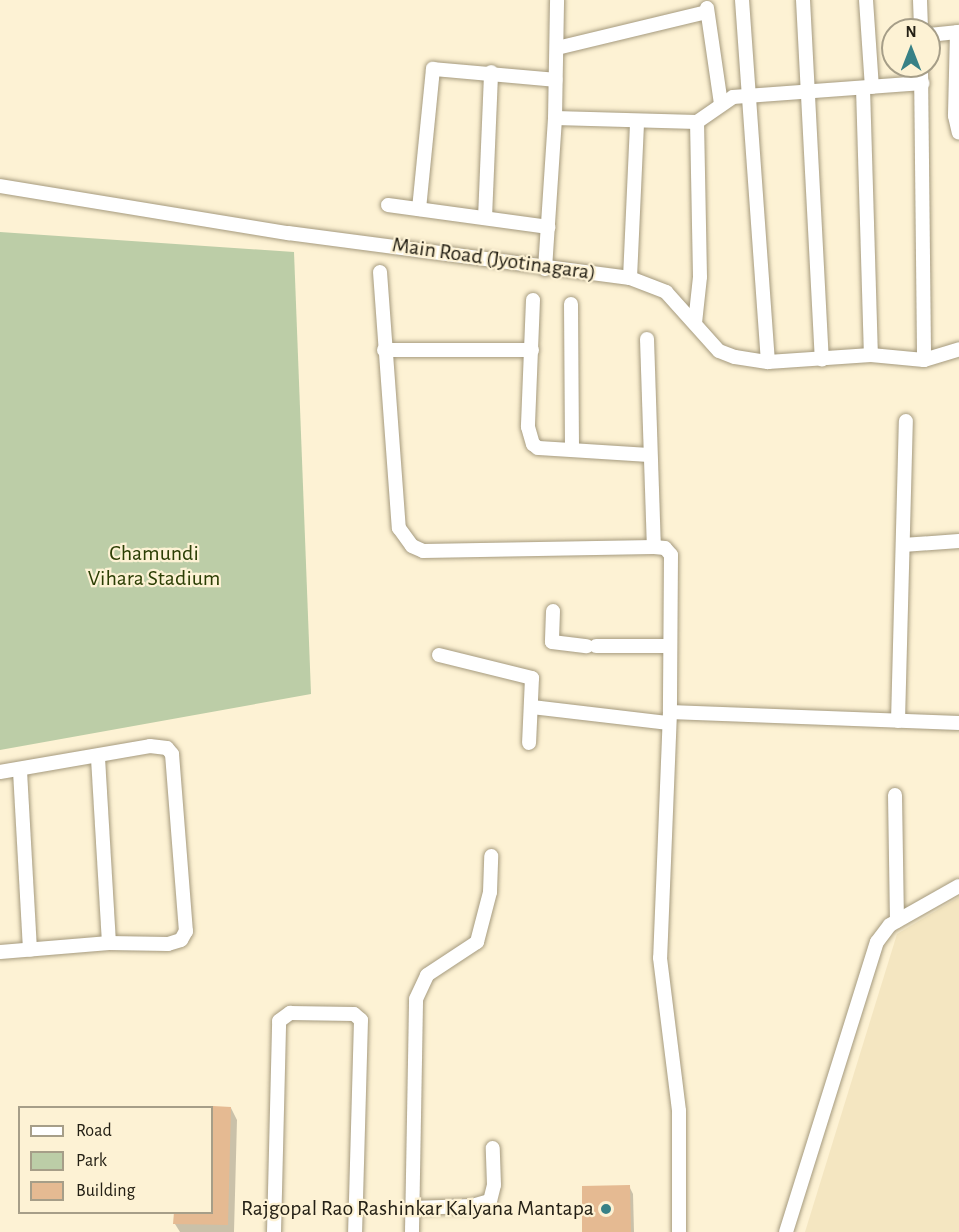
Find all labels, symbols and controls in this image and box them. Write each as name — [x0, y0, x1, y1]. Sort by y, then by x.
north arrow — [881, 18, 941, 78]
text: N — [905, 24, 917, 40]
street label: Main Road (Jyotinagara) — [390, 232, 598, 286]
park label: Chamundi Vihara Stadium — [88, 540, 220, 592]
legend — [18, 1106, 213, 1214]
text: Road — [76, 1122, 112, 1140]
text: Park — [76, 1152, 107, 1170]
text: Building — [76, 1182, 135, 1200]
place label: Rajgopal Rao Rashinkar Kalyana Mantapa — [241, 1196, 594, 1222]
marker: Rajgopal Rao Rashinkar Kalyana Mantapa — [599, 1202, 613, 1216]

